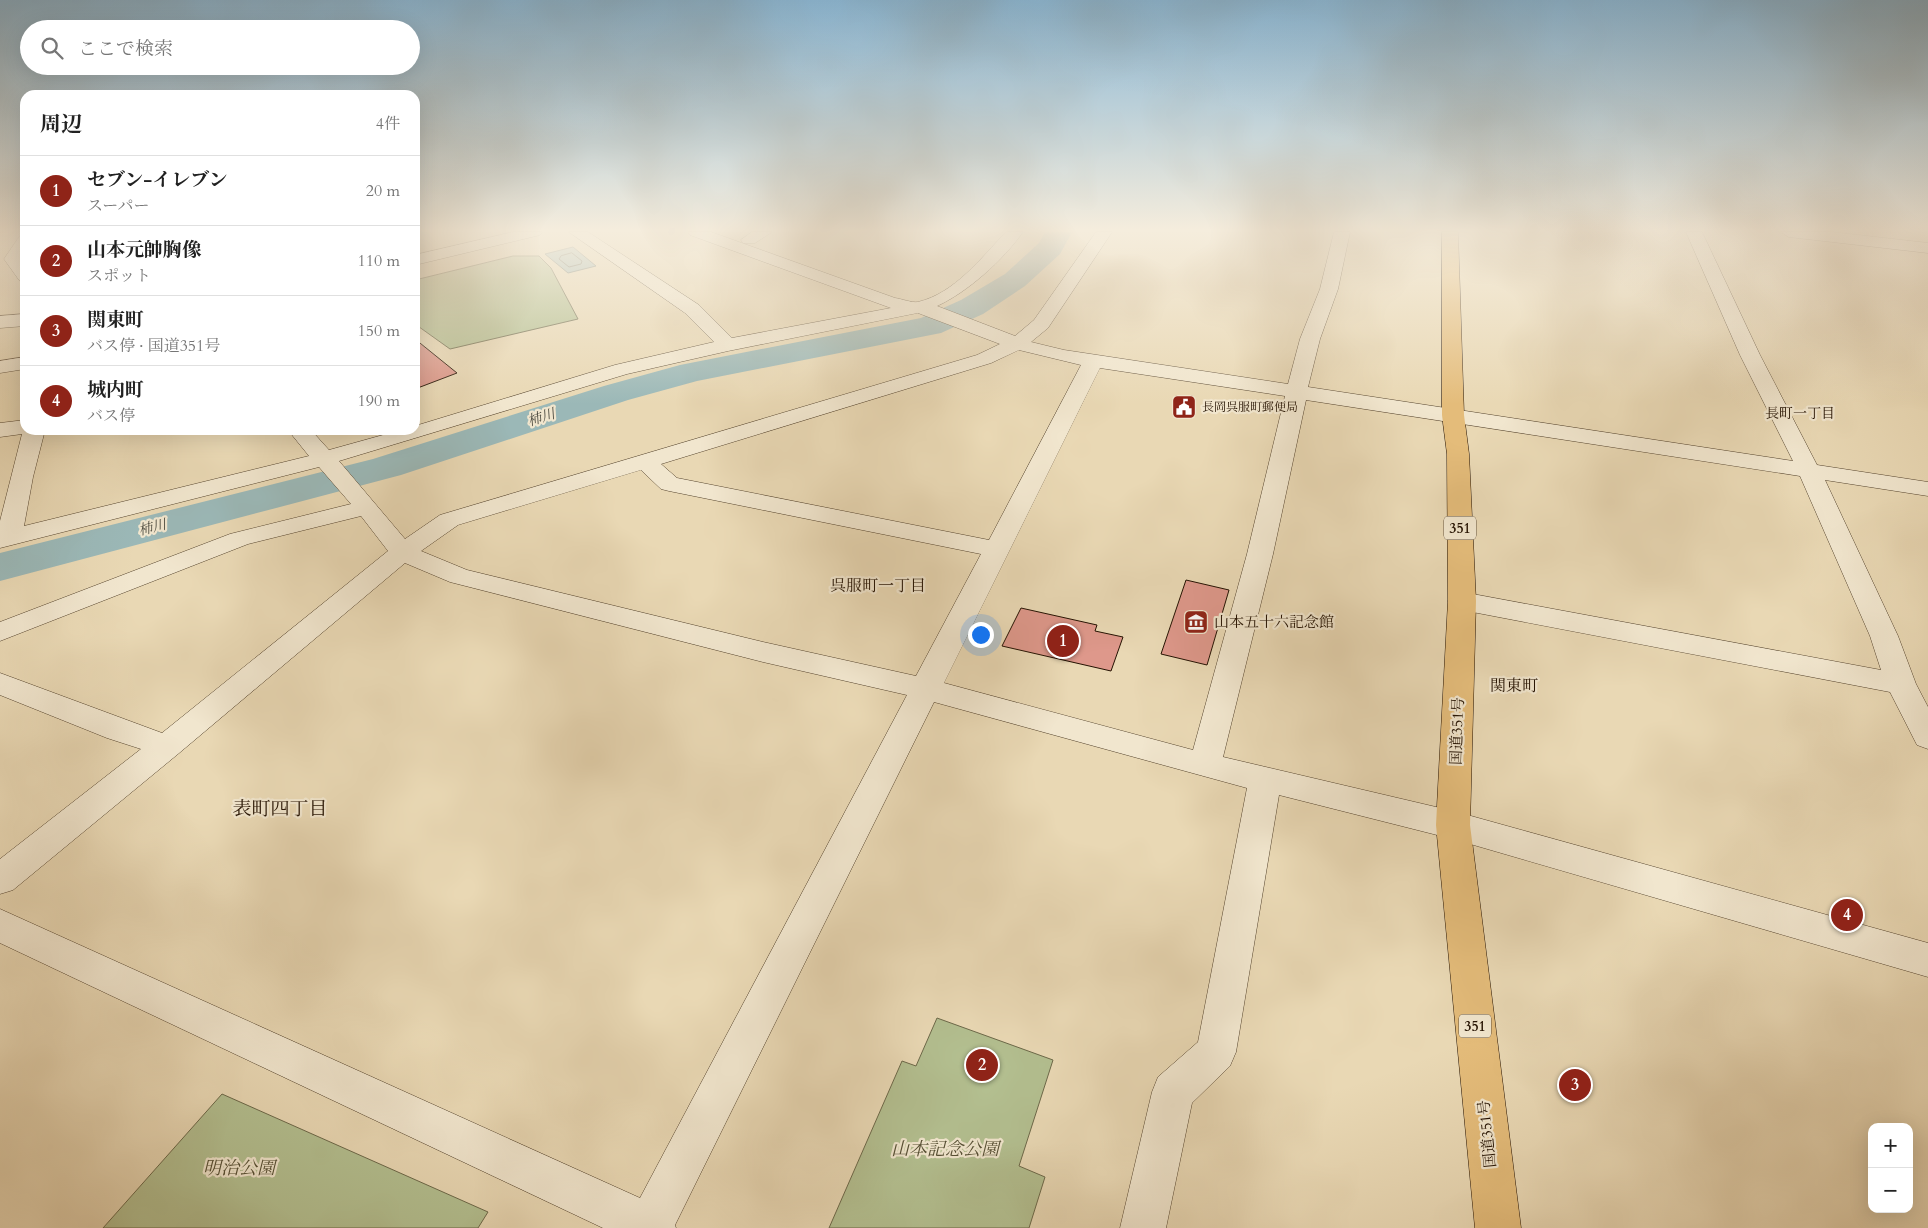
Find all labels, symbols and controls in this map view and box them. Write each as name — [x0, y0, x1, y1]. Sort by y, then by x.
search box — [20, 20, 420, 75]
icon: search — [38, 34, 66, 62]
text: ここで検索 — [78, 36, 173, 62]
text: 周辺 — [40, 110, 82, 139]
text: 4件 — [376, 113, 400, 135]
text: セブン-イレブン — [87, 167, 228, 193]
text: 1 — [52, 180, 60, 202]
text: 20 m — [366, 180, 400, 202]
text: スーパー — [87, 195, 149, 217]
text: 山本元帥胸像 — [87, 237, 201, 263]
text: 2 — [52, 250, 60, 272]
text: 110 m — [358, 250, 400, 272]
text: スポット — [87, 265, 151, 287]
text: 関東町 — [87, 307, 144, 333]
text: 3 — [52, 320, 60, 342]
text: 150 m — [358, 320, 400, 342]
text: バス停 · 国道351号 — [87, 335, 220, 357]
text: 城内町 — [87, 377, 144, 403]
text: 4 — [52, 390, 60, 412]
text: 190 m — [358, 390, 400, 412]
public building icon: 長岡呉服町郵便局 — [1171, 394, 1197, 420]
place label: 長岡呉服町郵便局 — [1202, 399, 1298, 415]
water label: 柿川 — [525, 403, 559, 431]
district label: 長町一丁目 — [1765, 404, 1835, 423]
text: バス停 — [87, 405, 135, 427]
water label: 柿川 — [136, 514, 170, 540]
road number: 351 — [1444, 516, 1476, 540]
district label: 呉服町一丁目 — [830, 575, 926, 597]
museum icon: 山本五十六記念館 — [1183, 609, 1209, 635]
place label: 山本五十六記念館 — [1214, 612, 1334, 632]
your location — [968, 622, 994, 648]
pin: 1 — [1047, 622, 1079, 660]
district label: 関東町 — [1490, 675, 1538, 697]
street label: 国道351号 — [1446, 697, 1468, 765]
district label: 表町四丁目 — [232, 796, 328, 822]
pin: 4 — [1831, 896, 1863, 934]
road number: 351 — [1459, 1014, 1491, 1038]
pin: 2 — [966, 1046, 998, 1084]
pin: 3 — [1559, 1066, 1591, 1104]
street label: 国道351号 — [1473, 1099, 1501, 1169]
map controls — [1868, 1123, 1913, 1213]
button: + — [1868, 1123, 1913, 1168]
park label: 山本記念公園 — [891, 1137, 1002, 1162]
park label: 明治公園 — [203, 1156, 278, 1181]
button: − — [1868, 1168, 1913, 1213]

